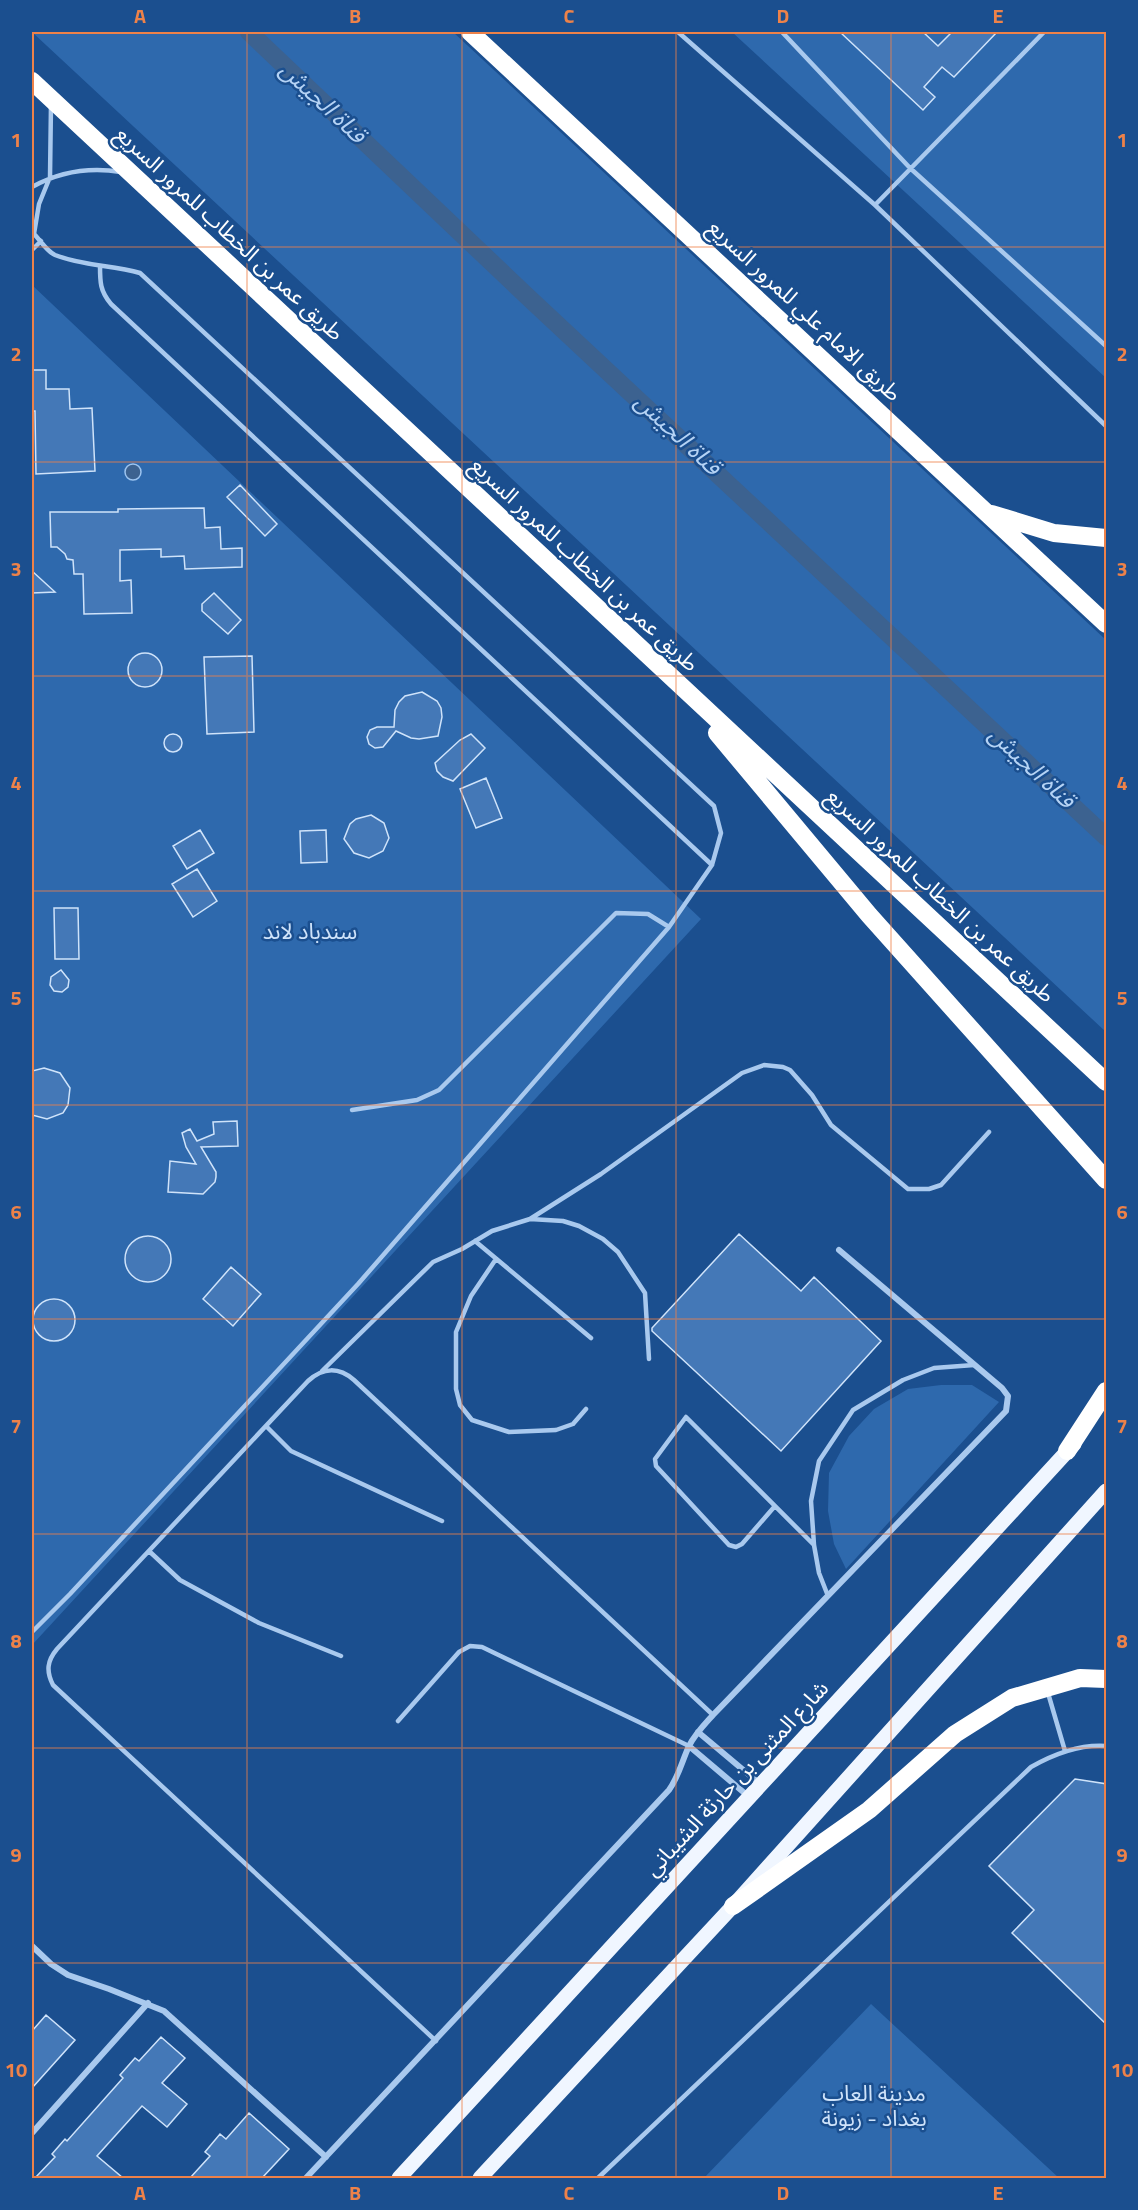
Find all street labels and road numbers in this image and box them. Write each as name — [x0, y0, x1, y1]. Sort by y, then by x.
street label: طريق عمر بن الخطاب للمرور السريع — [108, 117, 352, 349]
street label: طريق الامام علي للمرور السريع — [700, 211, 910, 409]
street label: طريق عمر بن الخطاب للمرور السريع — [463, 448, 707, 680]
street label: طريق عمر بن الخطاب للمرور السريع — [819, 779, 1063, 1011]
street label: شارع المثنى بن حارثة الشيباني — [636, 1672, 836, 1884]

